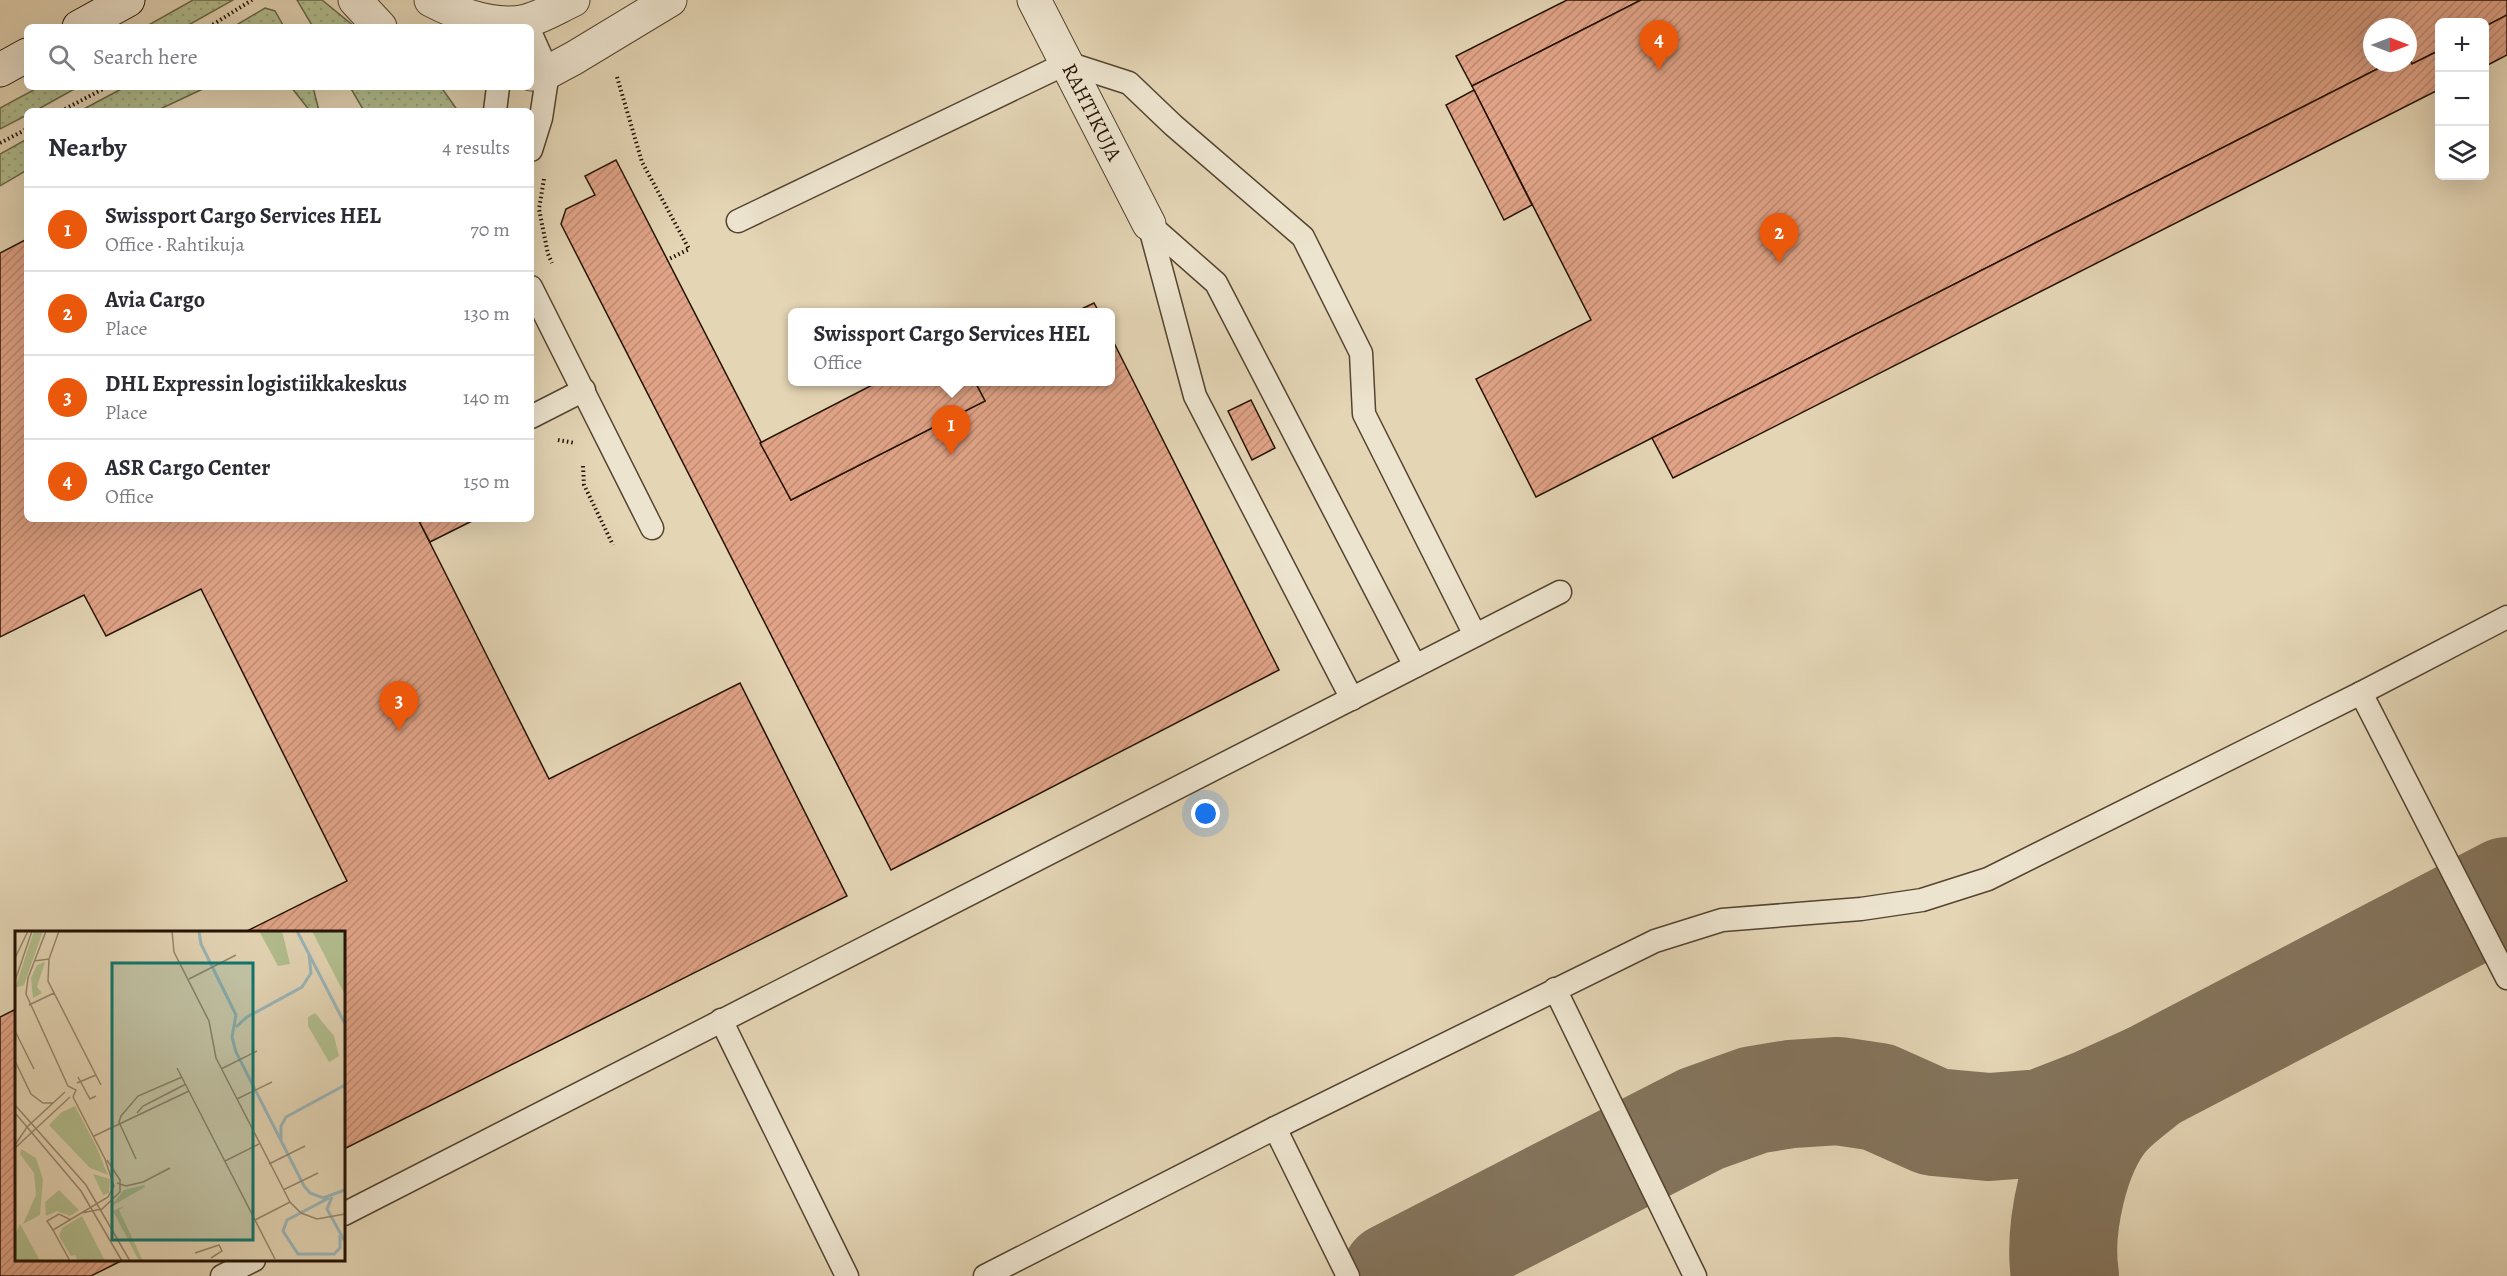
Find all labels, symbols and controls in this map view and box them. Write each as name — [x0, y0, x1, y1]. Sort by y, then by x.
north arrow — [2363, 18, 2417, 72]
map controls — [2435, 18, 2489, 180]
button: + — [2435, 18, 2489, 72]
pin: 4 — [1640, 20, 1678, 70]
search box — [24, 24, 534, 90]
icon: search — [45, 41, 78, 74]
text: Search here — [93, 42, 198, 72]
street label: RAHTIKUJA — [1055, 58, 1129, 166]
button: − — [2435, 72, 2489, 126]
button: layers — [2435, 126, 2489, 180]
text: Nearby — [48, 130, 127, 165]
text: 4 results — [442, 134, 510, 161]
text: Swissport Cargo Services HEL — [105, 201, 381, 231]
pin: 2 — [1760, 214, 1798, 263]
text: 1 — [64, 216, 71, 243]
text: 70 m — [470, 216, 510, 243]
text: Office · Rahtikuja — [105, 231, 245, 258]
text: Avia Cargo — [105, 285, 205, 315]
text: 2 — [63, 300, 72, 327]
text: 130 m — [464, 300, 510, 327]
popup — [788, 308, 1115, 386]
text: Place — [105, 315, 147, 342]
text: Swissport Cargo Services HEL — [814, 319, 1089, 349]
text: Office — [814, 349, 862, 376]
text: DHL Expressin logistiikkakeskus — [105, 369, 407, 399]
text: 3 — [63, 384, 72, 411]
text: 140 m — [463, 384, 510, 411]
text: Place — [105, 399, 147, 426]
pin: 1 — [932, 406, 970, 455]
text: ASR Cargo Center — [105, 453, 270, 483]
text: 4 — [63, 468, 72, 495]
text: 150 m — [463, 468, 510, 495]
text: Office — [105, 483, 154, 510]
pin: 3 — [380, 682, 418, 731]
your location — [1191, 799, 1220, 828]
inset map — [15, 931, 345, 1261]

